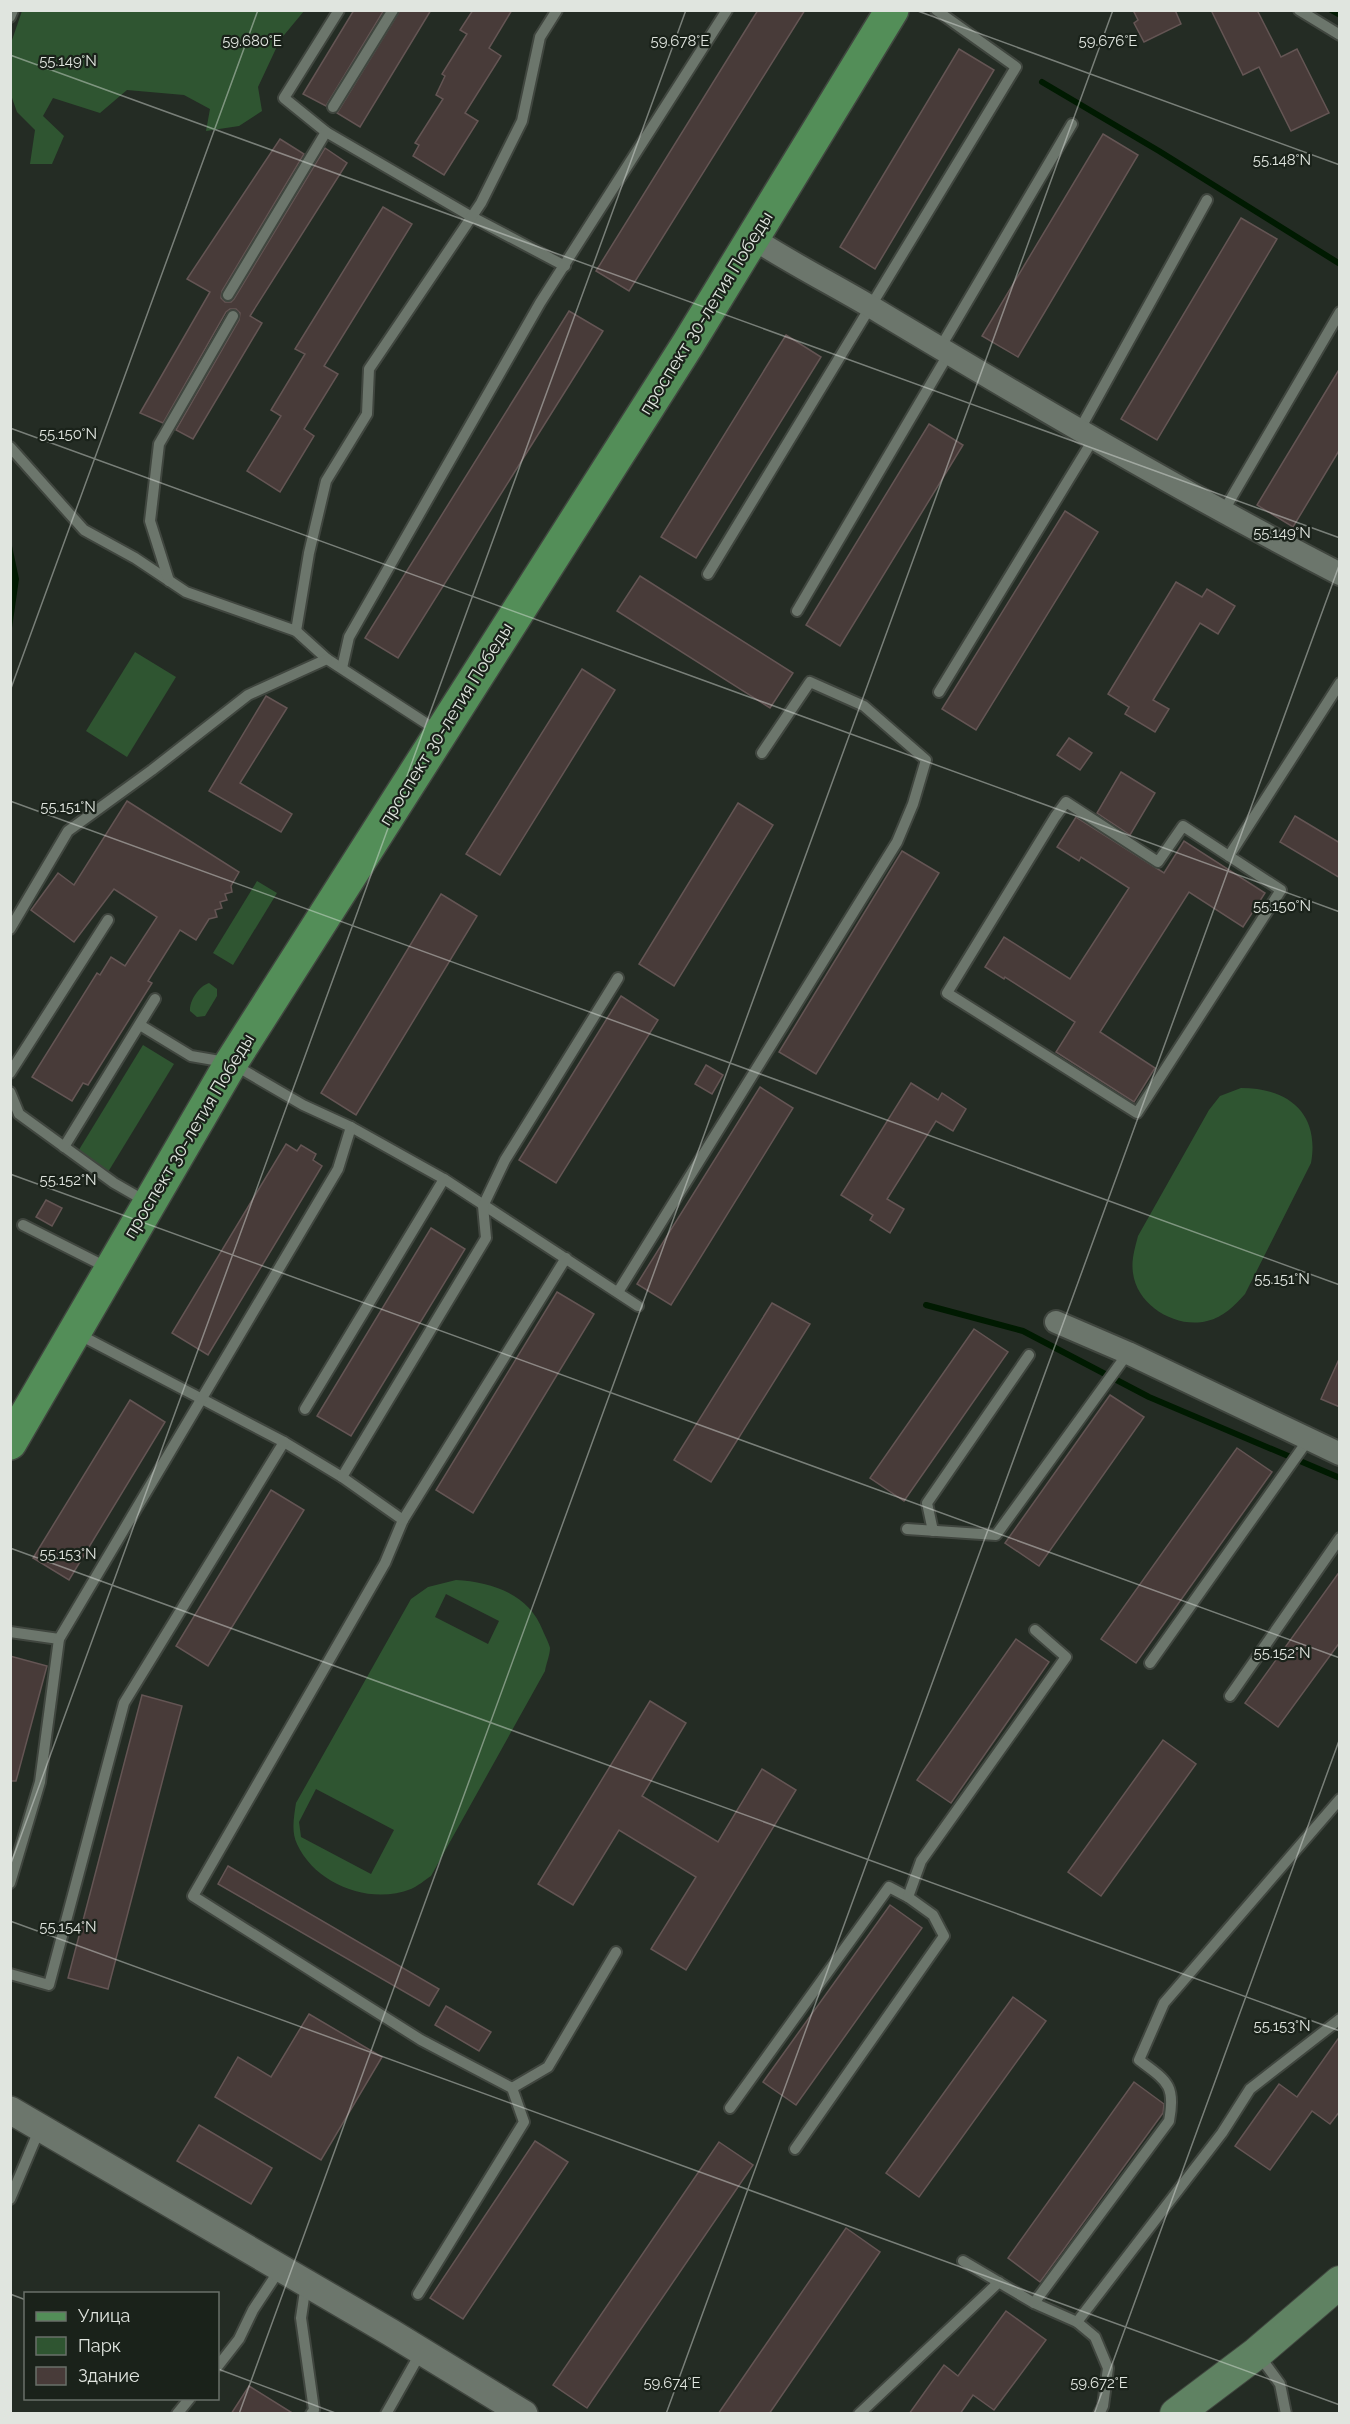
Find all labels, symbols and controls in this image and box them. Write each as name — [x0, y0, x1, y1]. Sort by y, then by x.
text: 59.680°E — [222, 32, 282, 50]
text: 59.678°E — [651, 32, 709, 50]
text: 59.676°E — [1078, 32, 1138, 50]
text: 55.149°N — [39, 52, 97, 70]
text: 55.148°N — [1253, 151, 1311, 169]
street label: проспект 30-летия Победы — [634, 207, 777, 418]
text: 55.150°N — [39, 425, 97, 443]
text: 55.149°N — [1253, 524, 1311, 542]
street label: проспект 30-летия Победы — [374, 618, 517, 829]
text: 55.151°N — [40, 798, 96, 816]
text: 55.150°N — [1253, 897, 1311, 915]
street label: проспект 30-летия Победы — [119, 1030, 258, 1242]
text: 55.152°N — [40, 1171, 96, 1189]
text: 55.151°N — [1254, 1270, 1310, 1288]
text: 55.153°N — [39, 1545, 97, 1563]
text: 55.152°N — [1254, 1644, 1310, 1662]
text: 55.154°N — [39, 1918, 97, 1936]
text: 55.153°N — [1253, 2017, 1311, 2035]
legend — [24, 2292, 219, 2400]
text: Улица — [78, 2305, 130, 2326]
text: Парк — [78, 2335, 121, 2356]
text: Здание — [78, 2365, 140, 2386]
text: 59.674°E — [643, 2374, 701, 2392]
text: 59.672°E — [1070, 2374, 1128, 2392]

